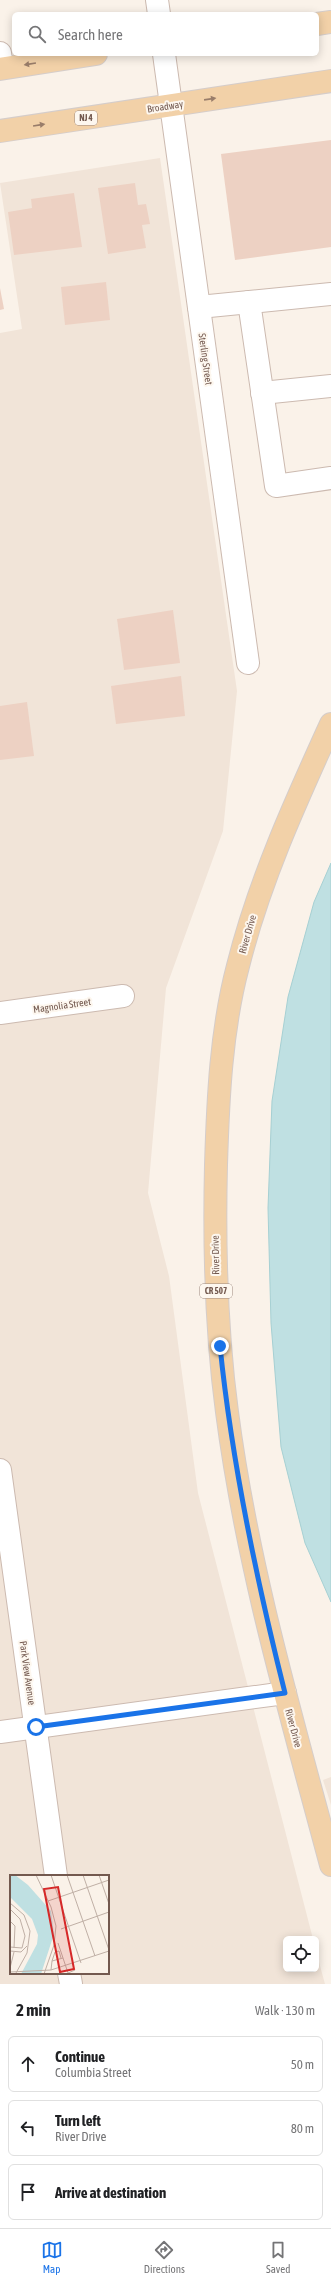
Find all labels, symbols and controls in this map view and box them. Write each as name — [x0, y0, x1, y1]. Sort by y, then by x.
search box — [12, 12, 319, 56]
icon: search — [26, 23, 48, 45]
text: Search here — [58, 26, 123, 43]
one-way arrow — [24, 61, 36, 67]
one-way arrow — [204, 96, 216, 102]
street label: Broadway — [146, 98, 184, 115]
road number: NJ 4 — [75, 111, 97, 125]
one-way arrow — [32, 122, 45, 128]
street label: Sterling Street — [196, 333, 215, 386]
street label: River Drive — [237, 913, 258, 955]
street label: Magnolia Street — [33, 996, 92, 1015]
street label: River Drive — [210, 1235, 221, 1275]
road number: CR 507 — [200, 1284, 232, 1298]
route end — [211, 1337, 229, 1355]
street label: Park View Avenue — [18, 1640, 38, 1706]
street label: River Drive — [283, 1708, 304, 1749]
route start — [27, 1718, 45, 1736]
inset map — [10, 1875, 109, 1974]
map controls — [283, 1936, 319, 1972]
button: locate — [283, 1936, 319, 1972]
text: 2 min — [16, 2000, 51, 2020]
text: Walk · 130 m — [255, 2003, 315, 2018]
text: Continue — [55, 2048, 105, 2065]
icon: ahead — [17, 2053, 39, 2075]
text: 50 m — [291, 2057, 314, 2072]
text: Columbia Street — [55, 2065, 132, 2080]
text: Turn left — [55, 2112, 101, 2129]
icon: left — [17, 2117, 39, 2139]
text: 80 m — [291, 2121, 314, 2136]
text: River Drive — [55, 2129, 106, 2144]
icon: arrive — [17, 2181, 39, 2203]
text: Arrive at destination — [55, 2184, 166, 2201]
tab: Map — [41, 2239, 63, 2275]
tab: Directions — [144, 2239, 185, 2275]
tab: Saved — [266, 2239, 290, 2275]

